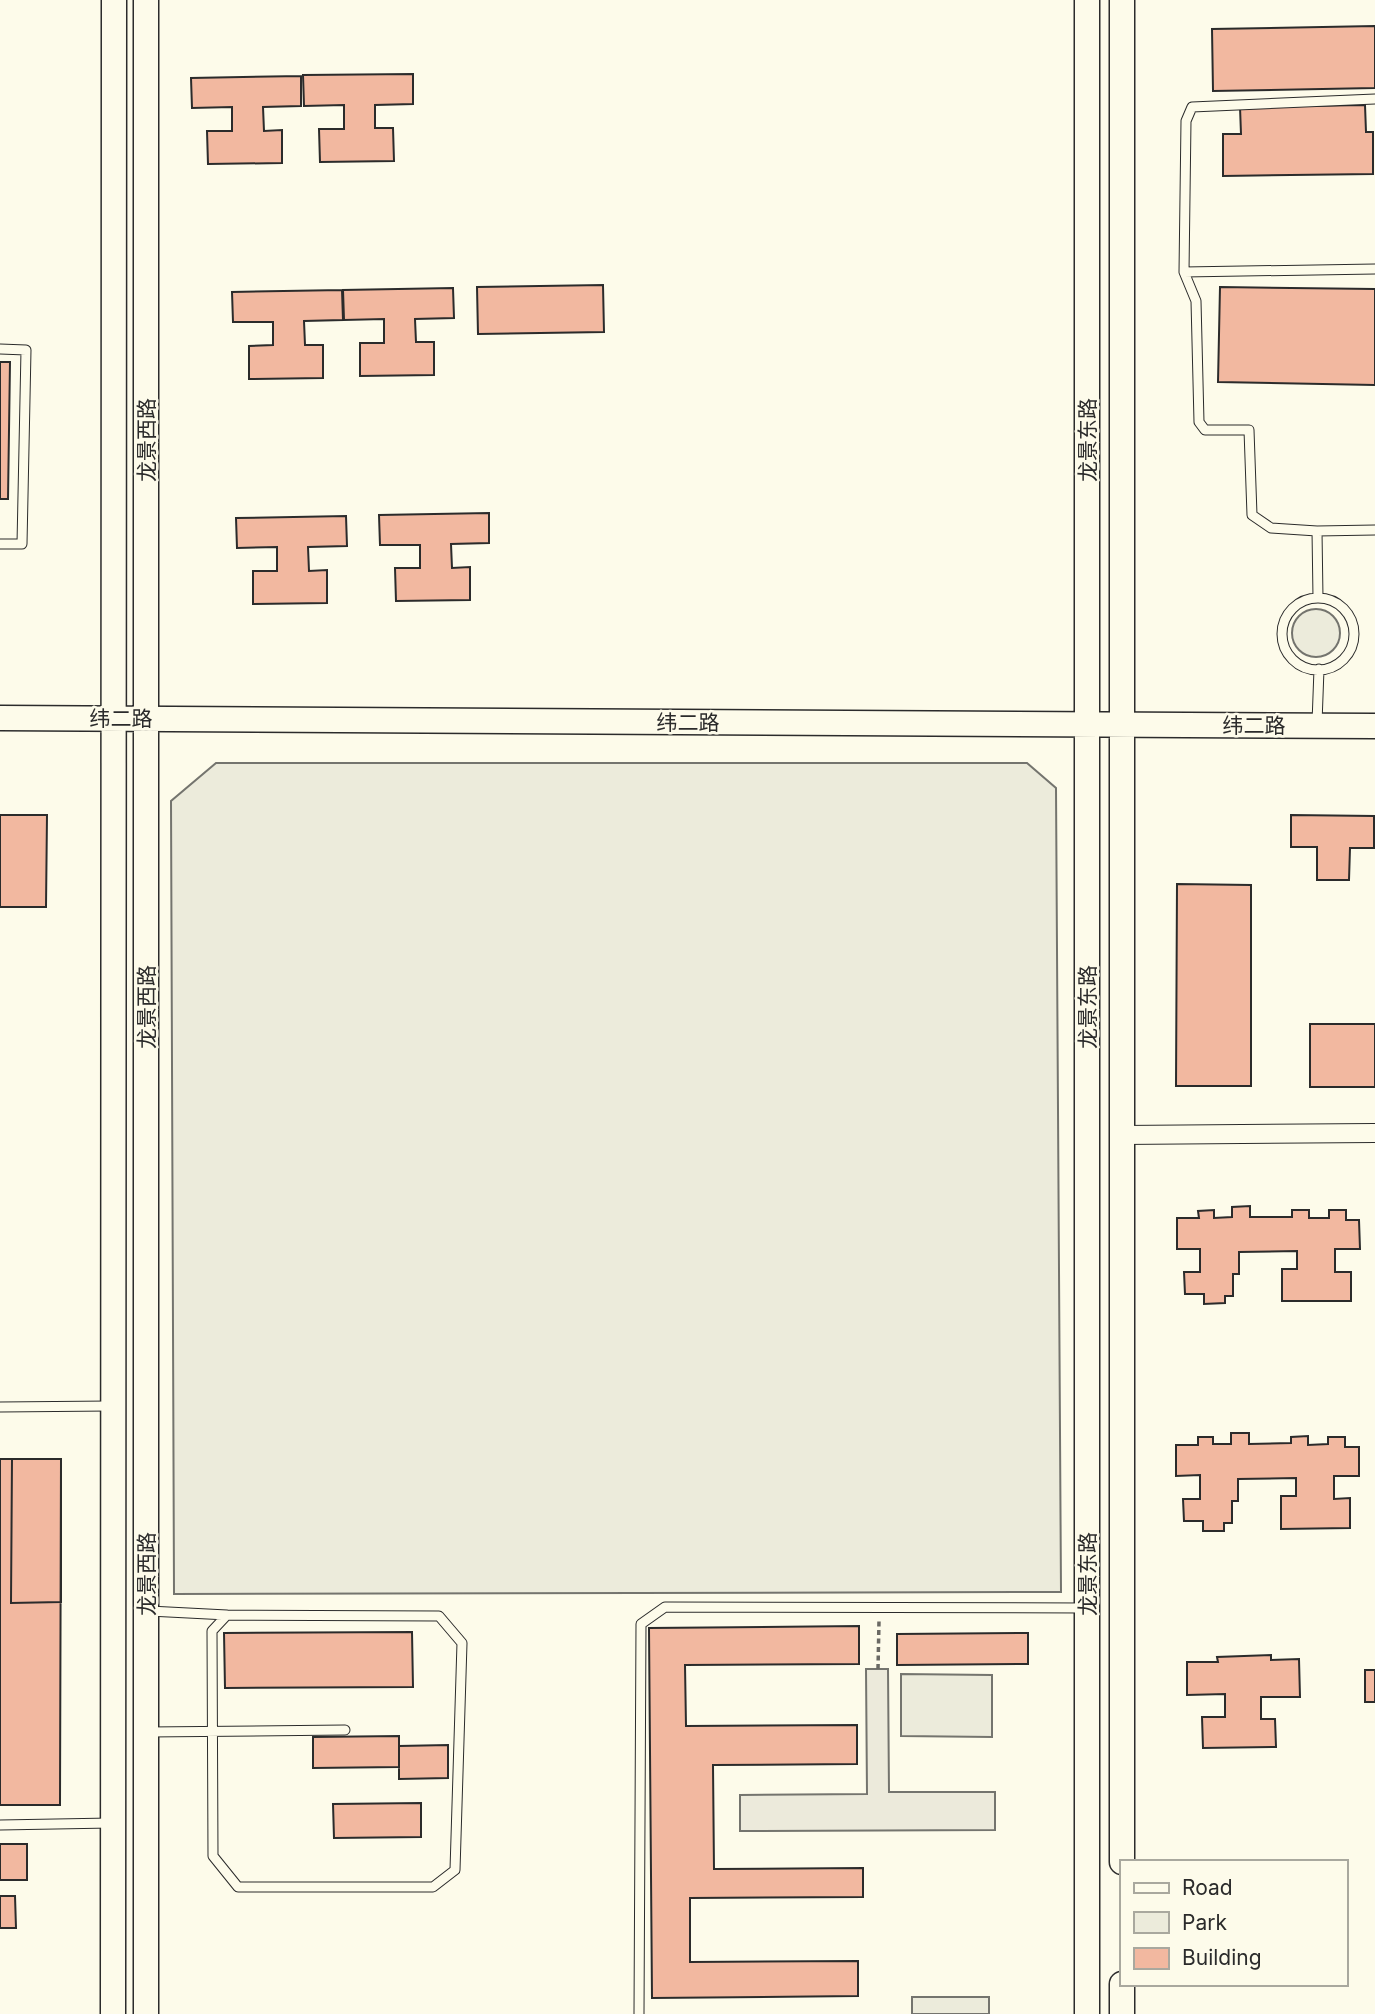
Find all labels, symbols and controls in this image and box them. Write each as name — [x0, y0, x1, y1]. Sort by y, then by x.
street label: 龙景西路 — [134, 398, 159, 482]
street label: 龙景东路 — [1075, 398, 1100, 482]
street label: 纬二路 — [90, 706, 153, 731]
street label: 纬二路 — [657, 710, 720, 735]
street label: 纬二路 — [1223, 713, 1286, 738]
street label: 龙景西路 — [134, 965, 159, 1049]
street label: 龙景东路 — [1075, 965, 1100, 1049]
street label: 龙景西路 — [134, 1532, 159, 1616]
street label: 龙景东路 — [1075, 1532, 1100, 1616]
legend — [1120, 1860, 1347, 1986]
text: Road — [1182, 1875, 1233, 1900]
text: Park — [1182, 1910, 1227, 1935]
text: Building — [1182, 1945, 1262, 1970]

